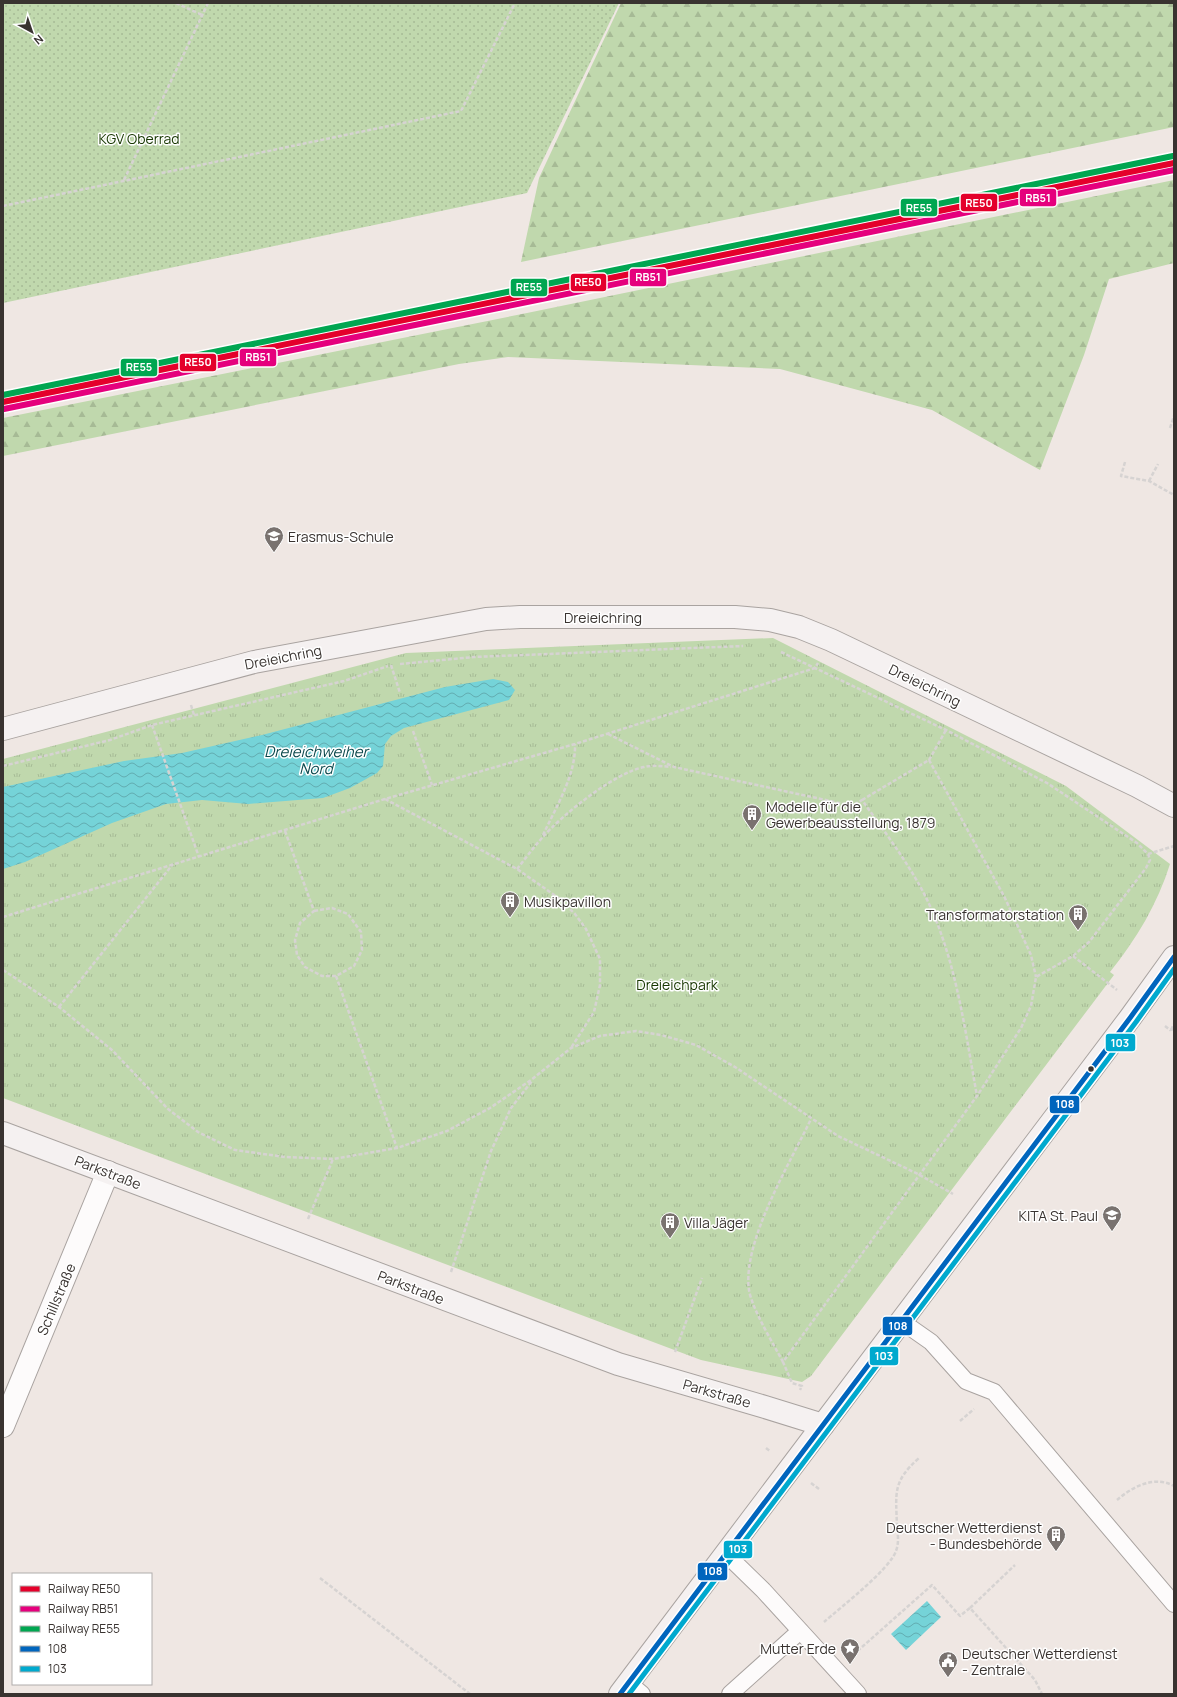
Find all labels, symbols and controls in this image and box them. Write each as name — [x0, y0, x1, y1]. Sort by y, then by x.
north arrow — [12, 12, 52, 52]
text: N — [31, 32, 47, 48]
park label: KGV Oberrad — [98, 129, 180, 148]
line badge: RB51 — [1019, 188, 1057, 207]
text: RB51 — [1025, 190, 1051, 205]
line badge: RE50 — [960, 193, 998, 212]
text: RE50 — [965, 195, 993, 210]
line badge: RE55 — [900, 198, 938, 217]
text: RE55 — [906, 200, 932, 215]
line badge: RB51 — [629, 268, 667, 287]
text: RB51 — [635, 269, 661, 284]
line badge: RE50 — [570, 273, 607, 292]
text: RE50 — [574, 274, 602, 289]
line badge: RE55 — [510, 278, 548, 297]
text: RE55 — [516, 279, 542, 294]
line badge: RB51 — [239, 348, 277, 367]
text: RB51 — [245, 349, 271, 364]
line badge: RE50 — [179, 353, 217, 372]
text: RE50 — [184, 354, 212, 369]
line badge: RE55 — [120, 358, 158, 377]
text: RE55 — [126, 359, 152, 374]
school or university icon: Erasmus-Schule — [263, 525, 285, 553]
place label: Erasmus-Schule — [288, 527, 394, 546]
street label: Dreieichring — [564, 608, 642, 627]
street label: Dreieichring — [243, 640, 323, 674]
street label: Dreieichring — [886, 659, 964, 711]
water label: Dreieichweiher Nord — [264, 741, 370, 779]
place label: Modelle für die Gewerbeausstellung, 1879 — [766, 797, 935, 832]
building icon: Modelle für die Gewerbeausstellung, 1879 — [741, 803, 763, 831]
building icon: Musikpavillon — [499, 890, 521, 918]
place label: Musikpavillon — [524, 892, 611, 911]
building icon: Transformatorstation — [1067, 903, 1089, 931]
place label: Transformatorstation — [926, 905, 1064, 924]
park label: Dreieichpark — [636, 975, 719, 994]
line badge: 103 — [1105, 1033, 1136, 1052]
text: 103 — [1111, 1035, 1129, 1050]
unlabelled marker — [1086, 1064, 1096, 1074]
line badge: 108 — [1049, 1095, 1080, 1114]
text: 108 — [1056, 1096, 1075, 1111]
street label: Parkstraße — [72, 1151, 144, 1193]
school or university icon: KITA St. Paul — [1101, 1204, 1123, 1232]
place label: KITA St. Paul — [1019, 1206, 1098, 1225]
building icon: Villa Jäger — [659, 1211, 681, 1239]
place label: Villa Jäger — [684, 1213, 748, 1232]
street label: Schillstraße — [32, 1260, 80, 1338]
street label: Parkstraße — [375, 1266, 447, 1308]
line badge: 108 — [882, 1316, 913, 1336]
text: 108 — [889, 1318, 908, 1333]
line badge: 103 — [869, 1346, 899, 1366]
text: 103 — [875, 1348, 893, 1363]
street label: Parkstraße — [681, 1374, 753, 1412]
place label: Deutscher Wetterdienst - Bundesbehörde — [886, 1518, 1042, 1553]
building icon: Deutscher Wetterdienst - Bundesbehörde — [1045, 1524, 1067, 1552]
line badge: 103 — [723, 1540, 753, 1559]
text: 103 — [729, 1541, 747, 1556]
line badge: 108 — [697, 1562, 728, 1581]
text: 108 — [704, 1563, 723, 1578]
legend — [12, 1573, 152, 1685]
text: Railway RE50 — [48, 1580, 120, 1597]
text: Railway RB51 — [48, 1600, 118, 1617]
text: Railway RE55 — [48, 1620, 120, 1637]
place icon: Mutter Erde — [839, 1637, 861, 1665]
place label: Mutter Erde — [760, 1639, 836, 1658]
text: 108 — [48, 1640, 67, 1657]
place label: Deutscher Wetterdienst - Zentrale — [962, 1644, 1118, 1679]
public building icon: Deutscher Wetterdienst - Zentrale — [937, 1650, 959, 1678]
text: 103 — [48, 1660, 67, 1677]

